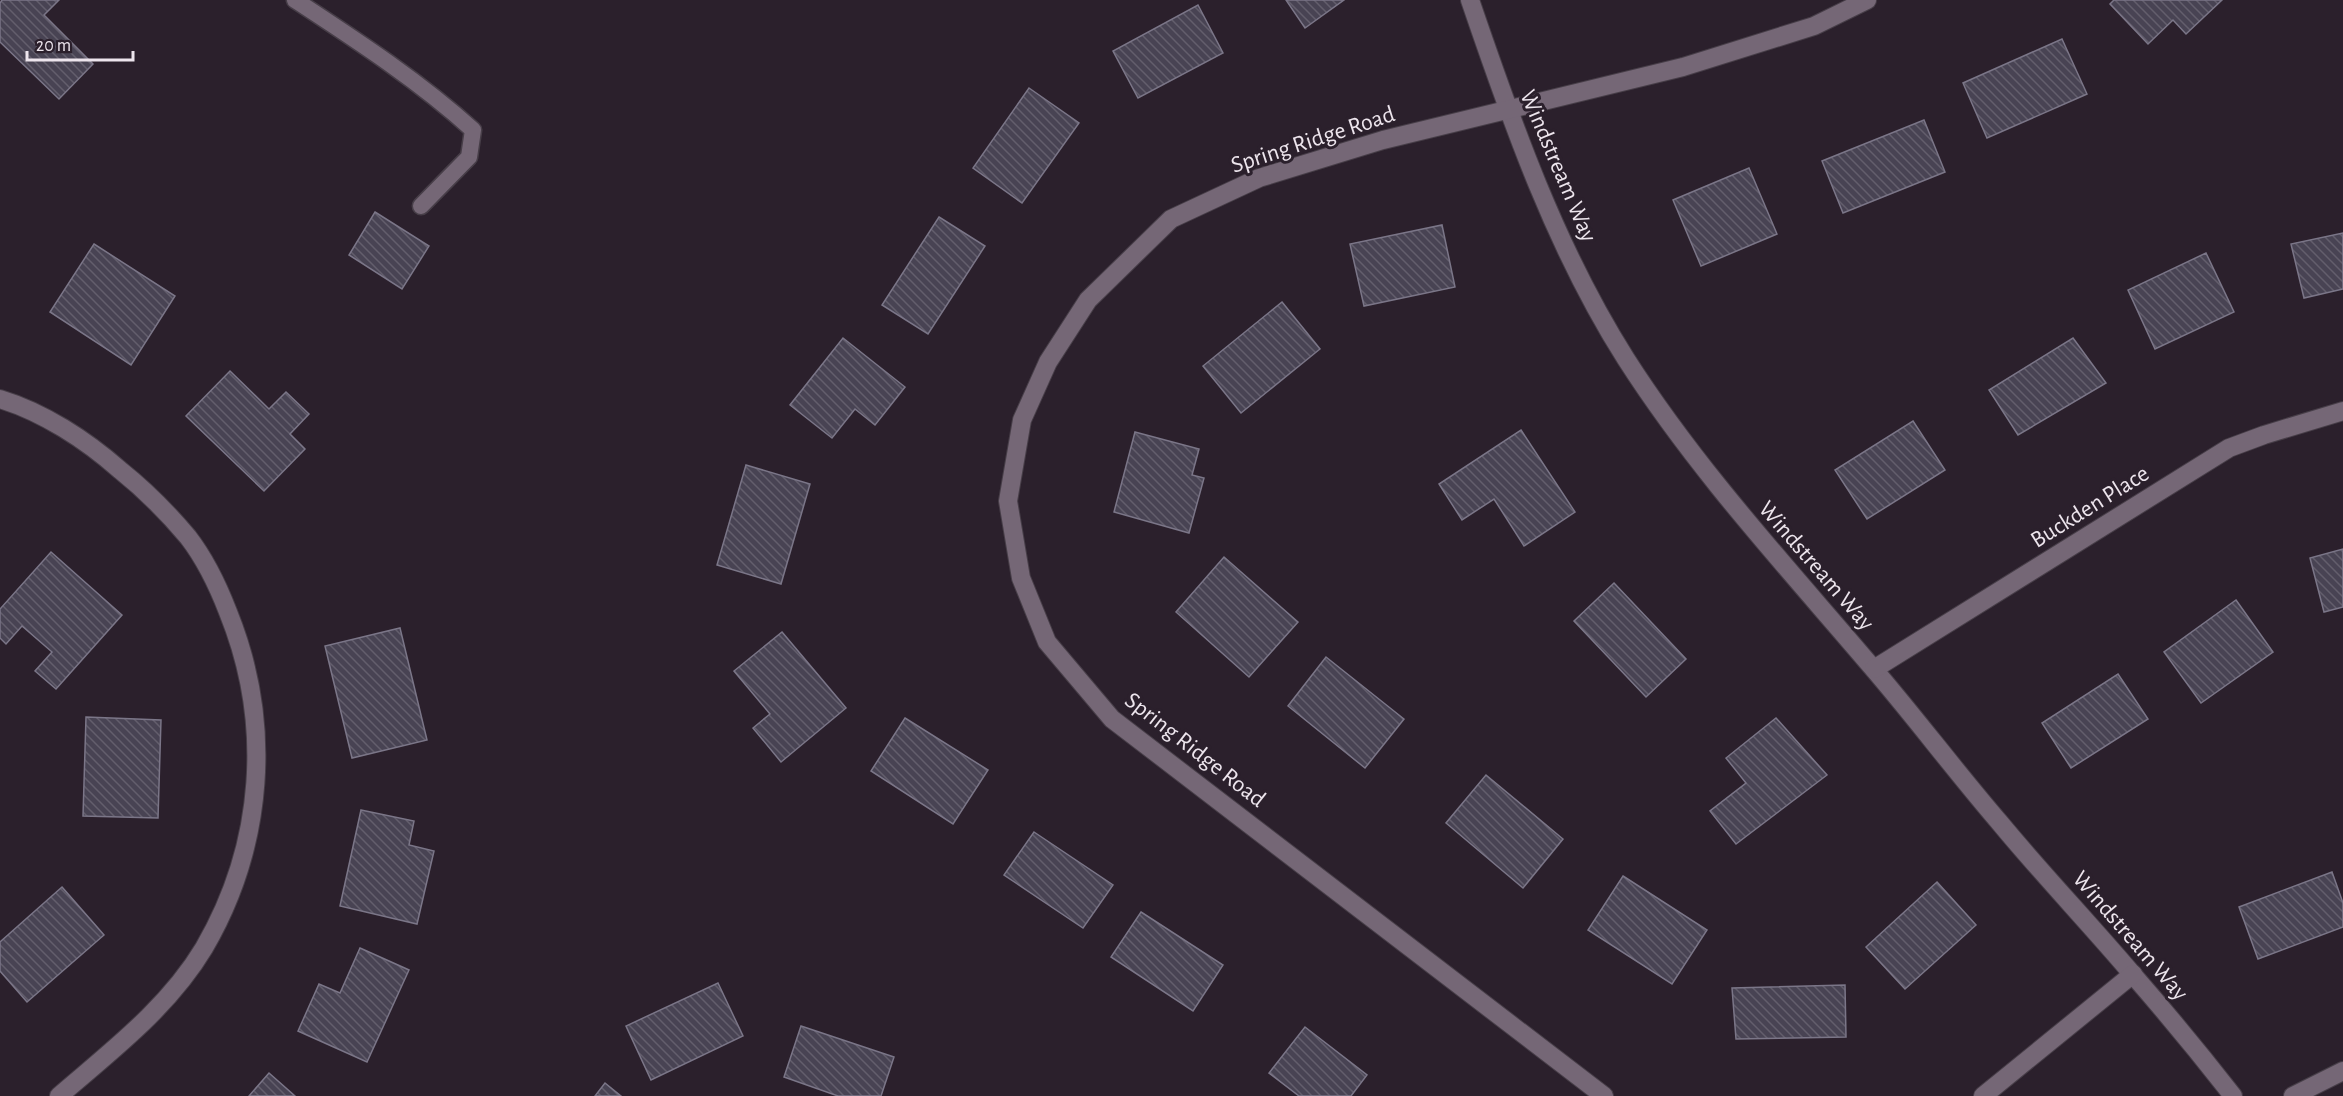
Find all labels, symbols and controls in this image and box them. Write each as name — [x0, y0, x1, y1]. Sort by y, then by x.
scale bar — [27, 24, 134, 62]
text: 20 m — [36, 37, 71, 55]
street label: Windstream Way — [1515, 86, 1601, 246]
street label: Spring Ridge Road — [1228, 102, 1398, 178]
street label: Buckden Place — [2027, 461, 2153, 553]
street label: Windstream Way — [1754, 497, 1878, 635]
street label: Spring Ridge Road — [1120, 688, 1270, 812]
street label: Windstream Way — [2068, 867, 2192, 1005]

